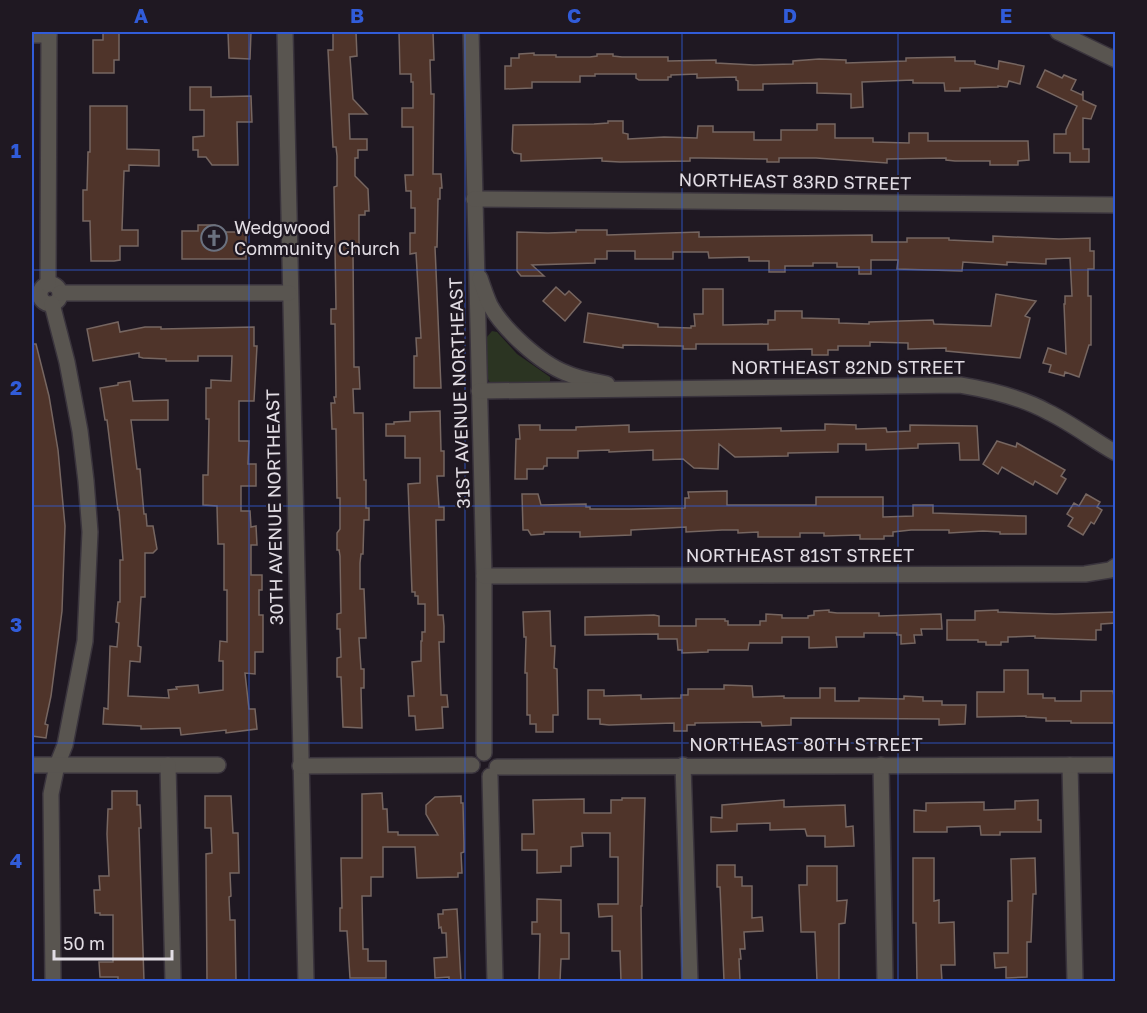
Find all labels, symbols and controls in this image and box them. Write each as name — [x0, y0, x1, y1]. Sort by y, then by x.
text: A — [134, 3, 148, 27]
text: B — [350, 3, 364, 27]
text: C — [567, 3, 581, 27]
text: D — [783, 3, 797, 27]
text: E — [1000, 3, 1012, 27]
text: 1 — [11, 138, 21, 162]
street label: NORTHEAST 83RD STREET — [679, 168, 912, 194]
place label: Wedgwood Community Church — [234, 216, 400, 259]
church icon: Wedgwood Community Church — [199, 223, 229, 253]
street label: 31ST AVENUE NORTHEAST — [444, 277, 474, 509]
street label: NORTHEAST 82ND STREET — [731, 356, 965, 378]
text: 2 — [10, 375, 22, 399]
street label: 30TH AVENUE NORTHEAST — [261, 389, 287, 625]
street label: NORTHEAST 81ST STREET — [686, 544, 914, 566]
text: 3 — [10, 612, 22, 636]
street label: NORTHEAST 80TH STREET — [689, 733, 923, 755]
text: 4 — [10, 848, 22, 872]
scale bar — [54, 923, 172, 961]
text: 50 m — [63, 932, 105, 954]

